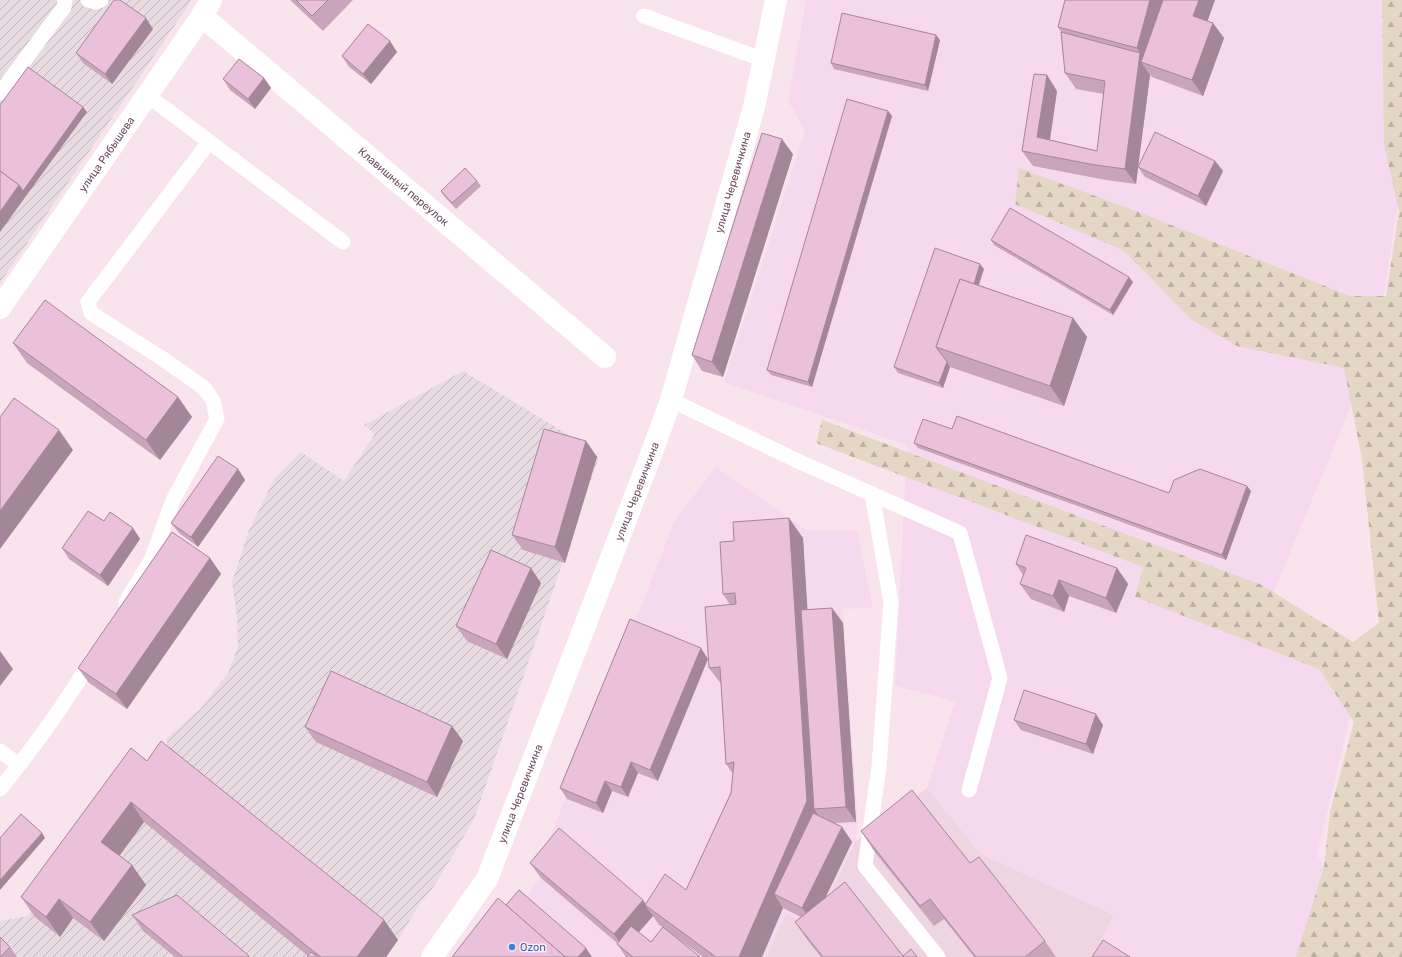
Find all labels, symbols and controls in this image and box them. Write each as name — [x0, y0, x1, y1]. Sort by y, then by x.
street label: улица Рябышева — [76, 114, 137, 194]
street label: улица Черевичкина — [712, 130, 753, 234]
street label: Клавишный переулок — [356, 145, 452, 229]
street label: улица Черевичкина — [612, 440, 662, 543]
street label: улица Черевичкина — [495, 742, 545, 845]
place label: Ozon — [520, 941, 546, 954]
marker: Ozon — [507, 942, 517, 952]

